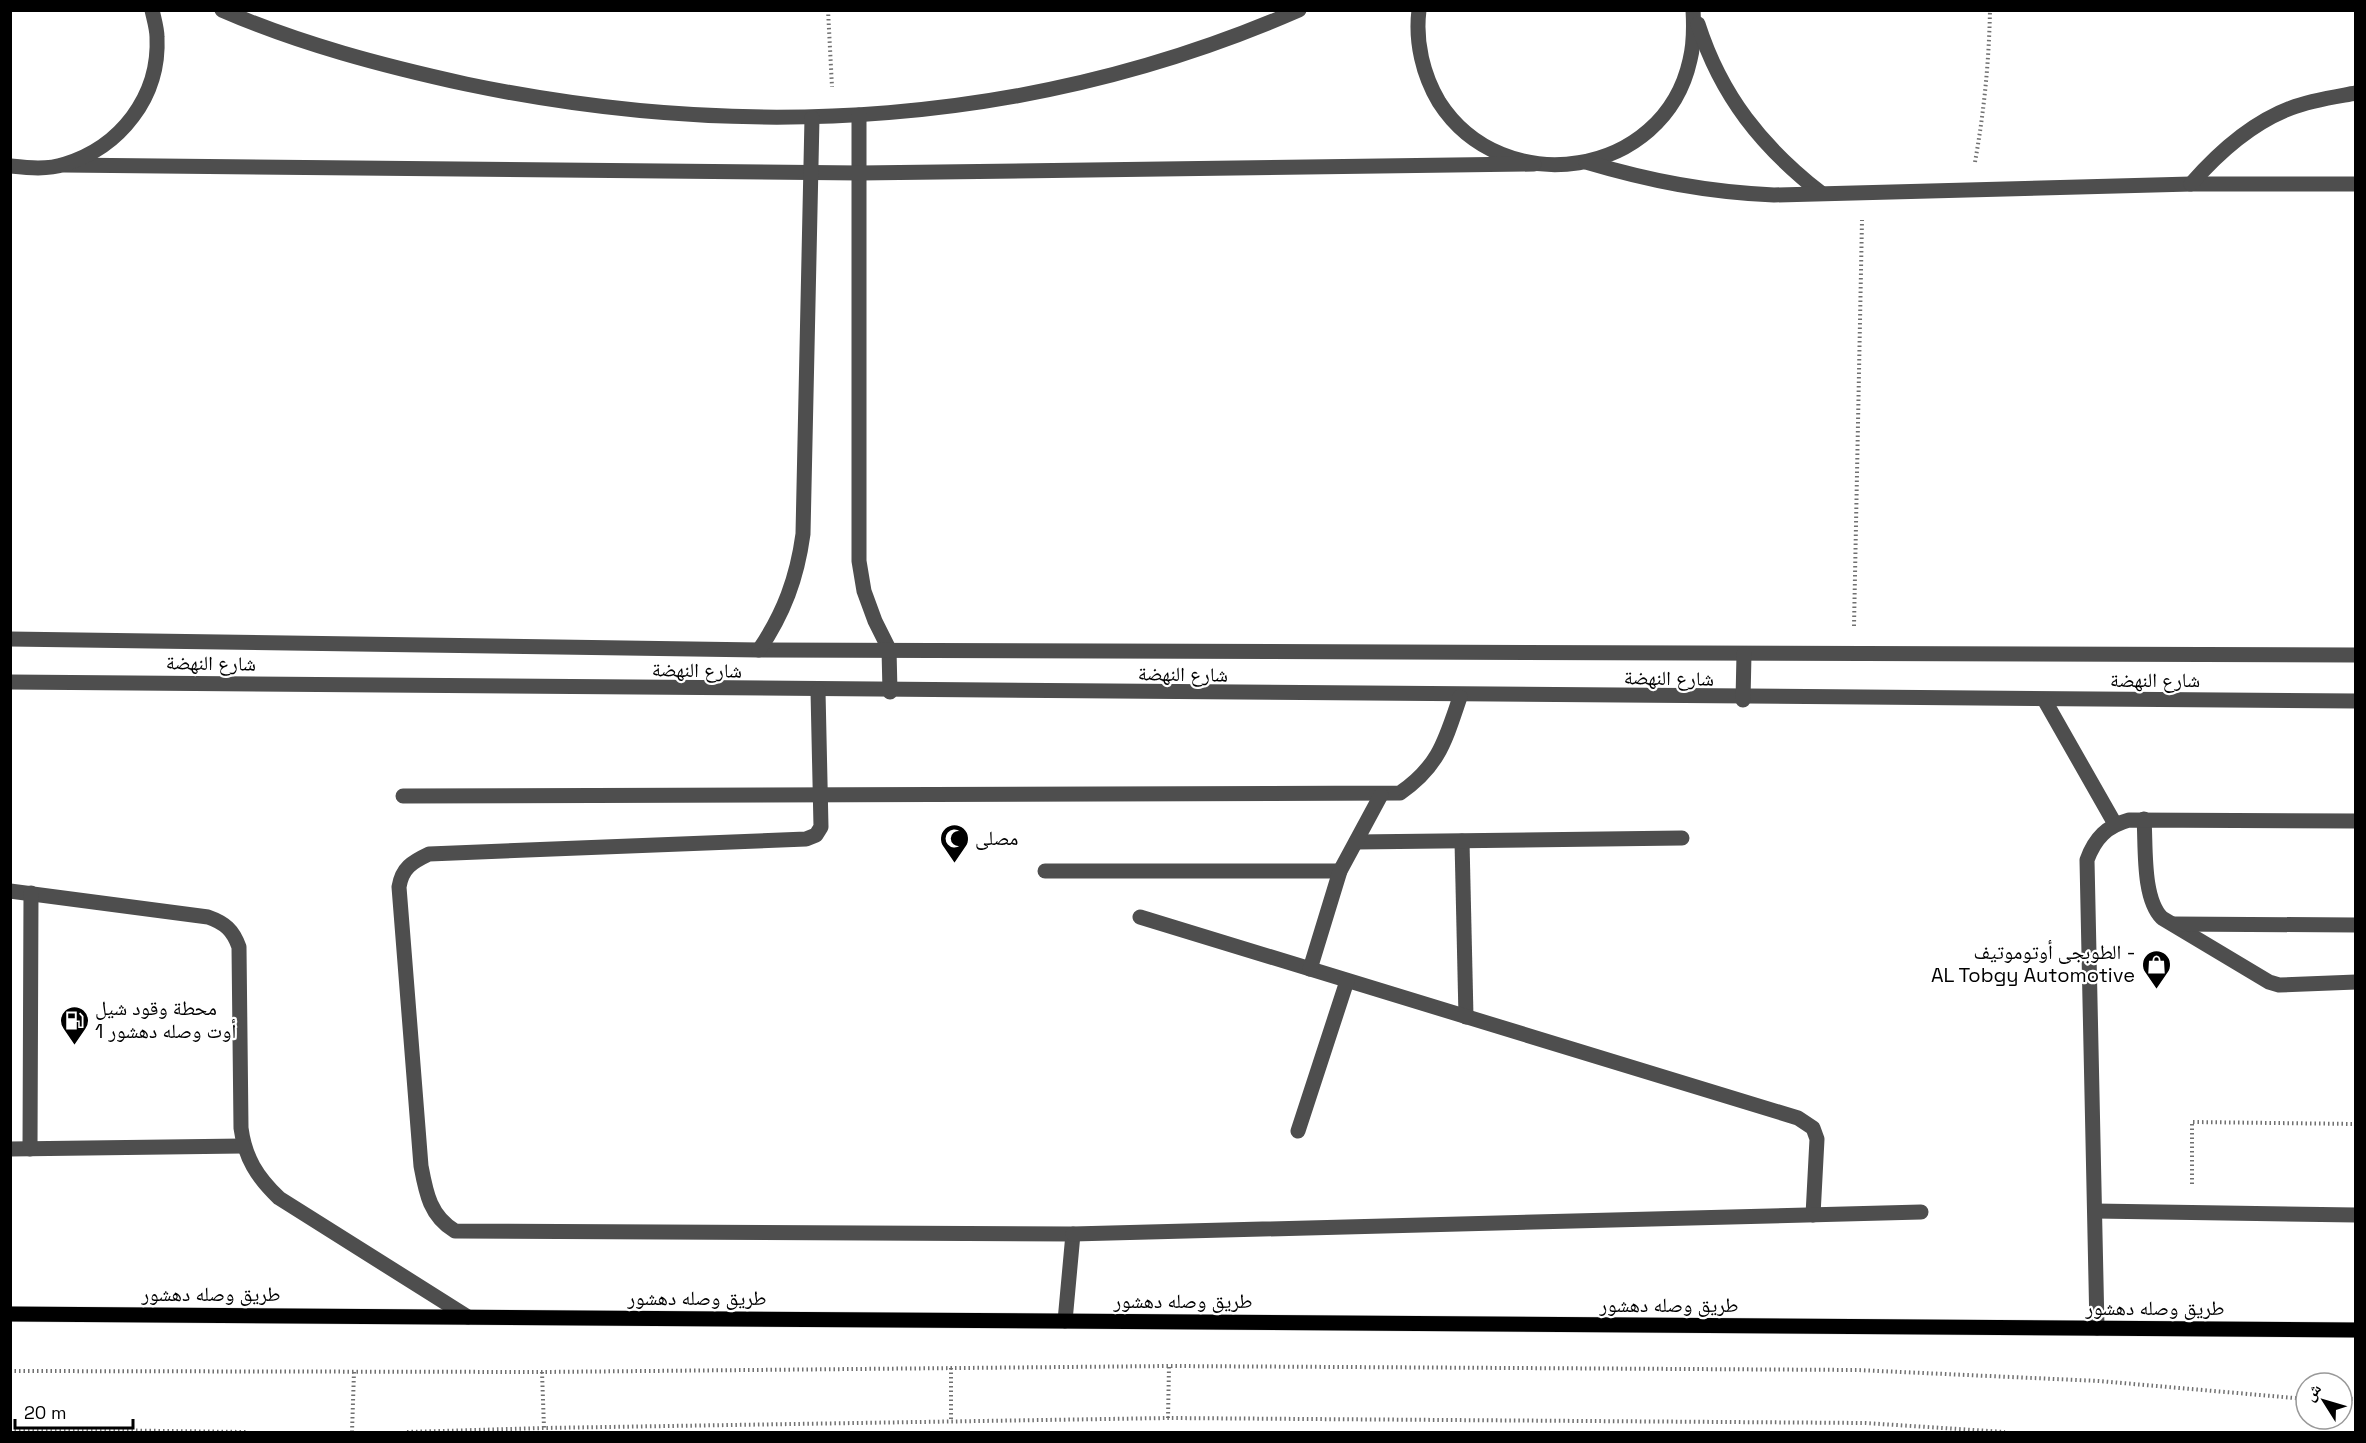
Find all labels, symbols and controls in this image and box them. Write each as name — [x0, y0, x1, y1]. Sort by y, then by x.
street label: شارع النهضة — [166, 649, 256, 677]
street label: شارع النهضة — [652, 656, 742, 684]
street label: شارع النهضة — [1138, 660, 1228, 688]
street label: شارع النهضة — [1624, 664, 1714, 692]
street label: شارع النهضة — [2110, 667, 2200, 693]
mosque icon: مصلى — [938, 822, 970, 864]
place label: مصلى — [975, 825, 1018, 851]
place label: الطوبجى أوتوموتيف - AL Tobgy Automotive — [1931, 939, 2135, 988]
shop icon: الطوبجى أوتوموتيف - AL Tobgy Automotive — [2140, 948, 2172, 990]
place label: محطة وقود شيل أوت وصله دهشور 1 — [95, 995, 236, 1044]
fuel station icon: محطة وقود شيل أوت وصله دهشور 1 — [58, 1004, 90, 1046]
street label: طريق وصله دهشور — [140, 1281, 281, 1307]
street label: طريق وصله دهشور — [626, 1285, 767, 1311]
street label: طريق وصله دهشور — [1112, 1288, 1253, 1314]
street label: طريق وصله دهشور — [1598, 1292, 1739, 1318]
street label: طريق وصله دهشور — [2084, 1295, 2225, 1321]
north arrow — [2294, 1371, 2354, 1431]
text: ش — [2299, 1379, 2326, 1405]
scale bar — [15, 1392, 134, 1430]
text: 20 m — [24, 1401, 67, 1424]

